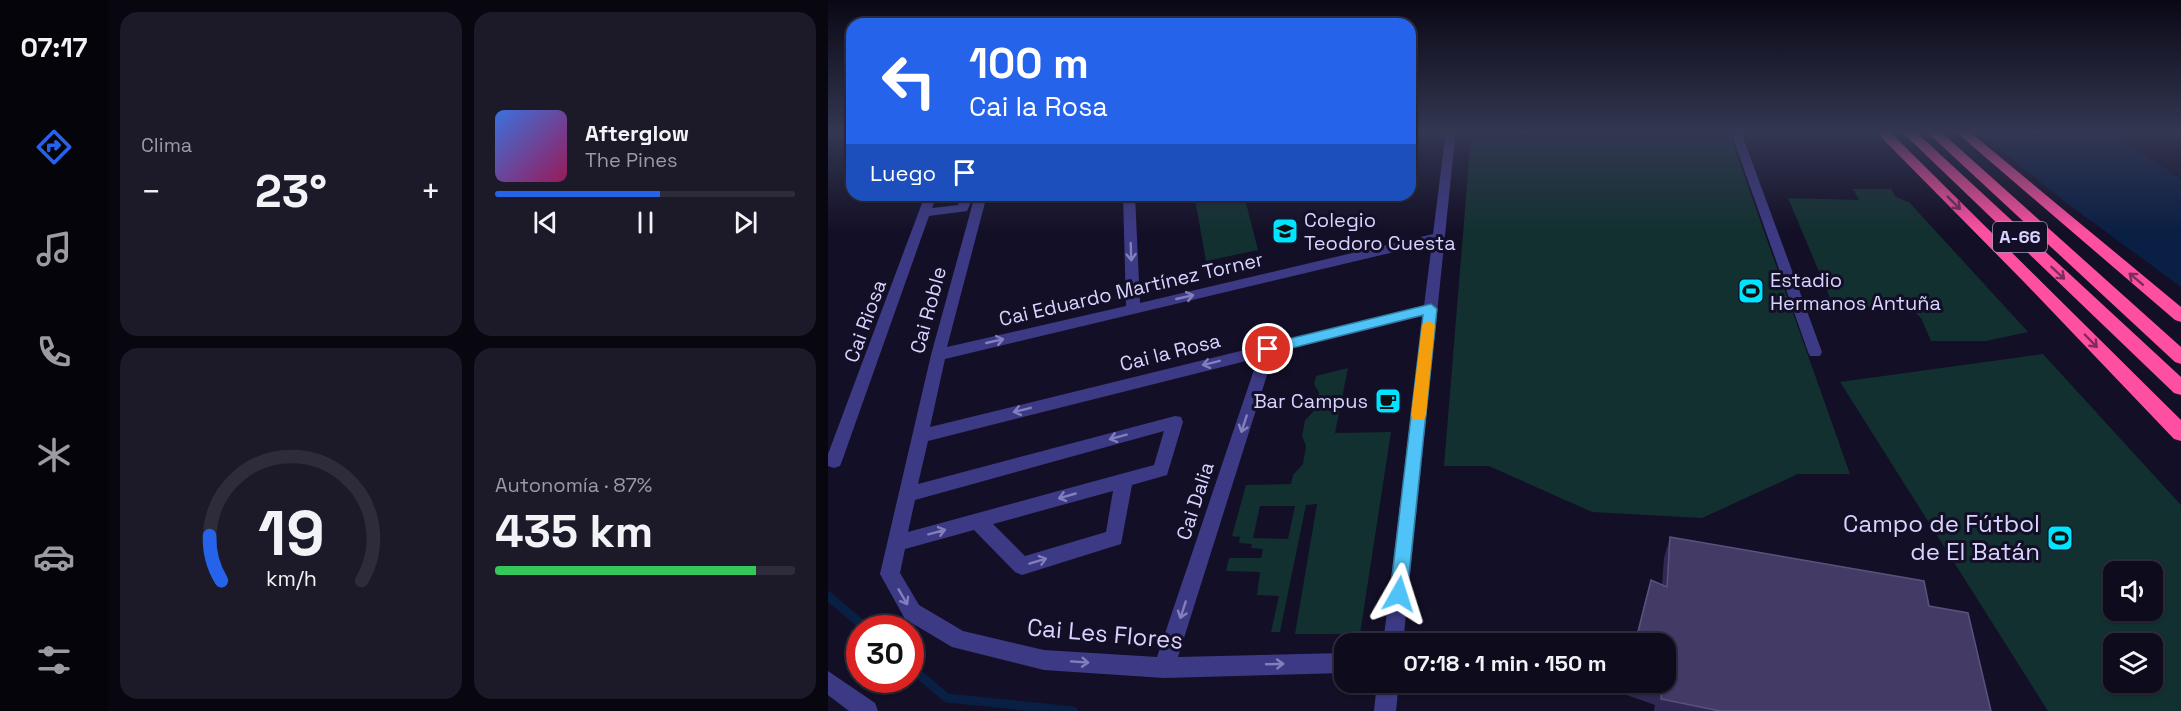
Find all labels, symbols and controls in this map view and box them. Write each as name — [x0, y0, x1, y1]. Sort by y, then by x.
text: 07:17 — [20, 30, 88, 65]
text: 100 m — [969, 37, 1089, 90]
icon: left — [870, 42, 948, 120]
text: Cai la Rosa — [969, 89, 1108, 124]
text: Afterglow — [585, 119, 689, 147]
icon: directions — [33, 126, 75, 168]
text: Clima — [141, 132, 192, 158]
text: The Pines — [585, 147, 678, 173]
icon: arrive — [948, 156, 981, 189]
text: Luego — [870, 159, 936, 187]
text: 23° — [255, 163, 327, 220]
text: − — [141, 171, 161, 213]
text: + — [421, 171, 441, 213]
one-way arrow — [1946, 195, 1961, 210]
icon: previous — [529, 206, 562, 239]
icon: pause — [629, 206, 662, 239]
icon: next — [729, 206, 762, 239]
place label: Colegio Teodoro Cuesta — [1304, 207, 1456, 256]
school or university icon: Colegio Teodoro Cuesta — [1270, 216, 1300, 246]
road number: A-66 — [1993, 222, 2047, 252]
icon: music — [33, 228, 75, 270]
one-way arrow — [1126, 241, 1137, 261]
street label: Cai Eduardo Martínez Torner — [996, 246, 1266, 332]
street label: Cai Roble — [904, 264, 952, 356]
one-way arrow — [2050, 266, 2065, 280]
place label: Estadio Hermanos Antuña — [1770, 267, 1941, 316]
one-way arrow — [2128, 272, 2144, 285]
street label: Cai Riosa — [838, 276, 892, 366]
sports icon: Estadio Hermanos Antuña — [1736, 276, 1766, 306]
one-way arrow — [1175, 290, 1194, 302]
pin — [1242, 323, 1293, 374]
street label: Cai la Rosa — [1117, 327, 1223, 377]
icon: phone — [33, 331, 75, 373]
icon: arrive — [1251, 332, 1284, 365]
one-way arrow — [2084, 334, 2099, 349]
one-way arrow — [985, 335, 1004, 347]
one-way arrow — [1202, 358, 1221, 370]
cafe icon: Bar Campus — [1373, 386, 1403, 416]
place label: Bar Campus — [1253, 388, 1368, 414]
one-way arrow — [1012, 405, 1031, 417]
one-way arrow — [1237, 415, 1248, 433]
one-way arrow — [1109, 432, 1128, 444]
icon: climate — [33, 434, 75, 476]
street label: Cai Dalia — [1170, 459, 1220, 543]
text: Autonomía · 87% — [495, 472, 652, 498]
one-way arrow — [1058, 491, 1077, 502]
text: 19 — [258, 494, 324, 573]
text: 435 km — [495, 503, 653, 560]
place label: Campo de Fútbol de El Batán — [1843, 508, 2040, 567]
sports icon: Campo de Fútbol de El Batán — [2045, 523, 2075, 553]
one-way arrow — [927, 526, 946, 537]
icon: car — [33, 536, 75, 578]
one-way arrow — [1028, 555, 1047, 566]
map controls — [2103, 561, 2163, 693]
button: sound — [2103, 561, 2163, 621]
position arrow — [1367, 562, 1431, 626]
text: km/h — [265, 565, 317, 592]
one-way arrow — [898, 588, 910, 605]
one-way arrow — [1177, 600, 1188, 619]
street label: Cai Les Flores — [1026, 611, 1184, 656]
speed limit sign: 30 — [846, 615, 924, 693]
button: layers — [2103, 633, 2163, 693]
icon: filters — [33, 639, 75, 681]
text: 07:18 · 1 min · 150 m — [1403, 649, 1607, 677]
one-way arrow — [1069, 657, 1089, 668]
one-way arrow — [1264, 659, 1284, 670]

